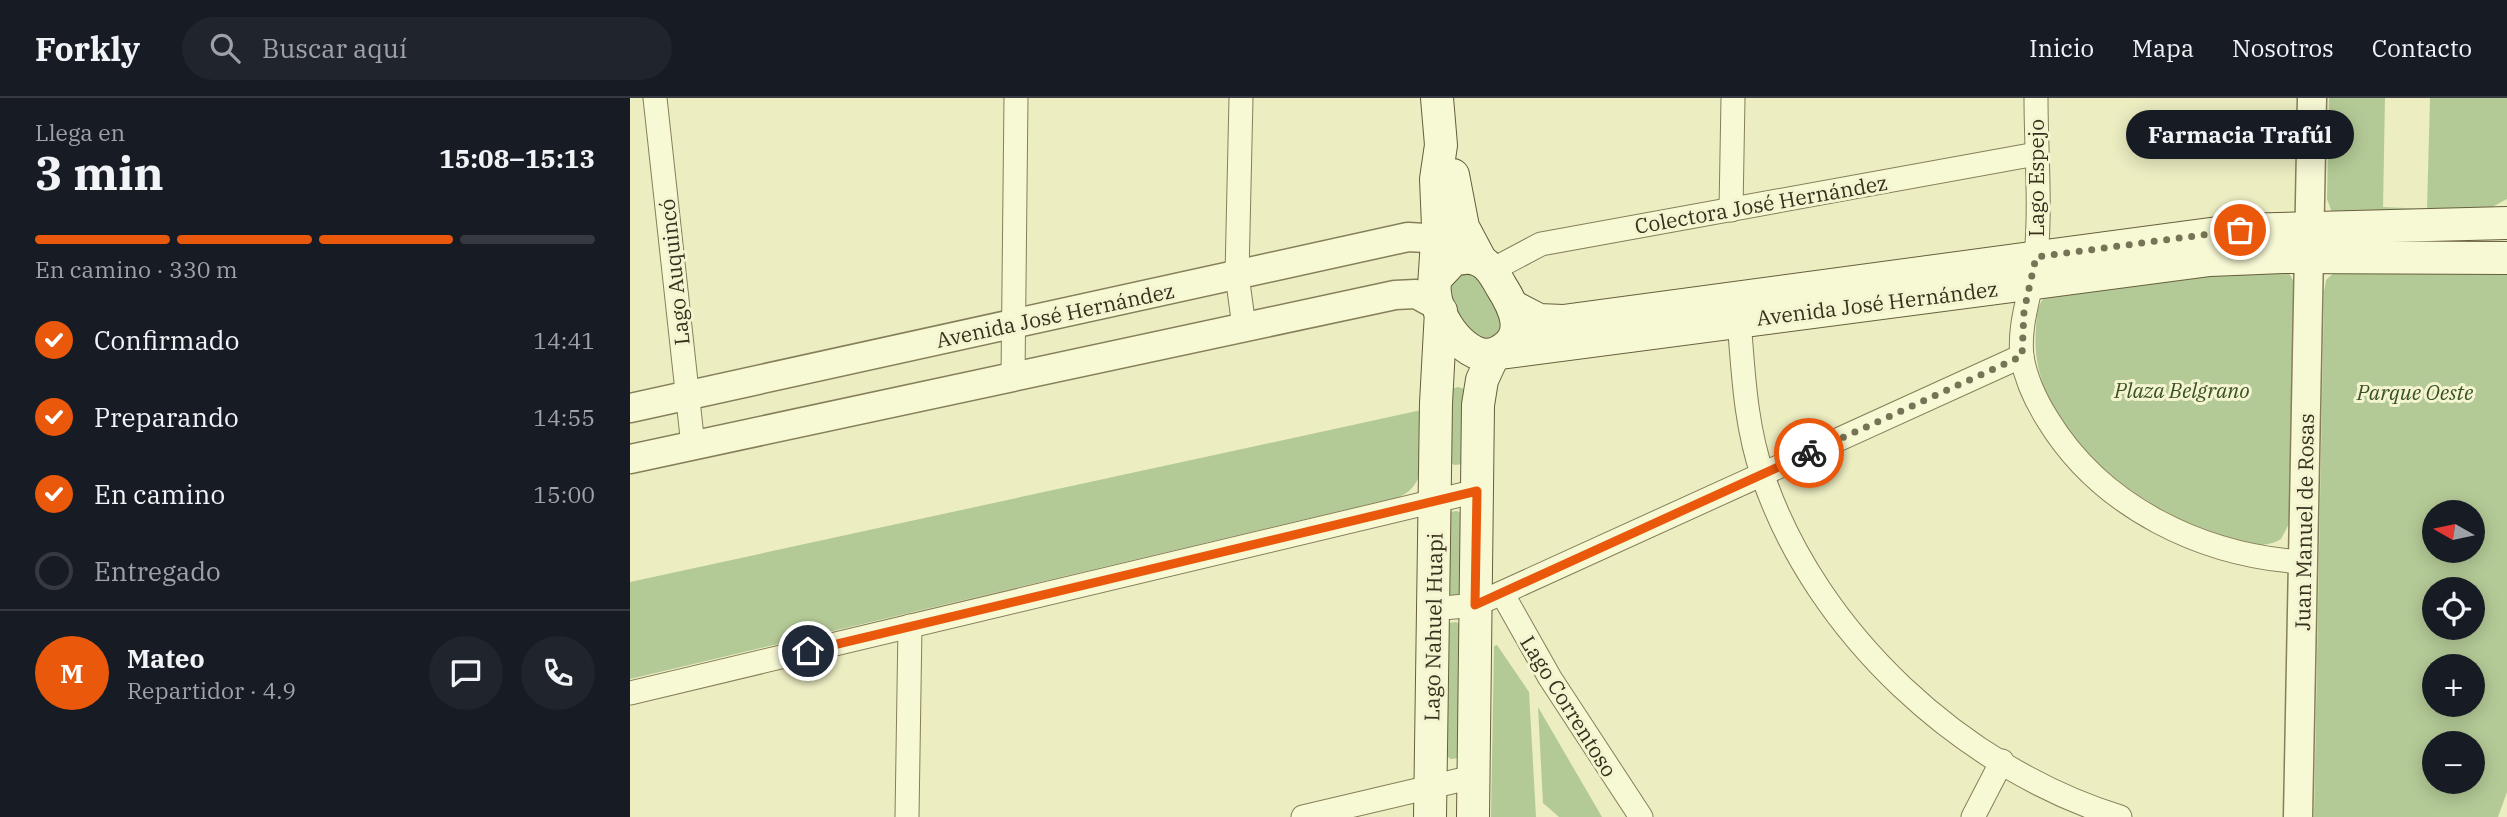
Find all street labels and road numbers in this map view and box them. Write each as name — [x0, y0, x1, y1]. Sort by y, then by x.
street label: Lago Espejo — [2022, 119, 2050, 237]
street label: Colectora José Hernández — [1632, 168, 1890, 240]
street label: Lago Auquincó — [652, 197, 696, 347]
street label: Avenida José Hernández — [1755, 274, 1999, 332]
street label: Avenida José Hernández — [933, 276, 1177, 354]
street label: Juan Manuel de Rosas — [2288, 413, 2320, 631]
street label: Lago Nahuel Huapi — [1417, 532, 1449, 722]
street label: Lago Correntoso — [1514, 630, 1624, 782]

